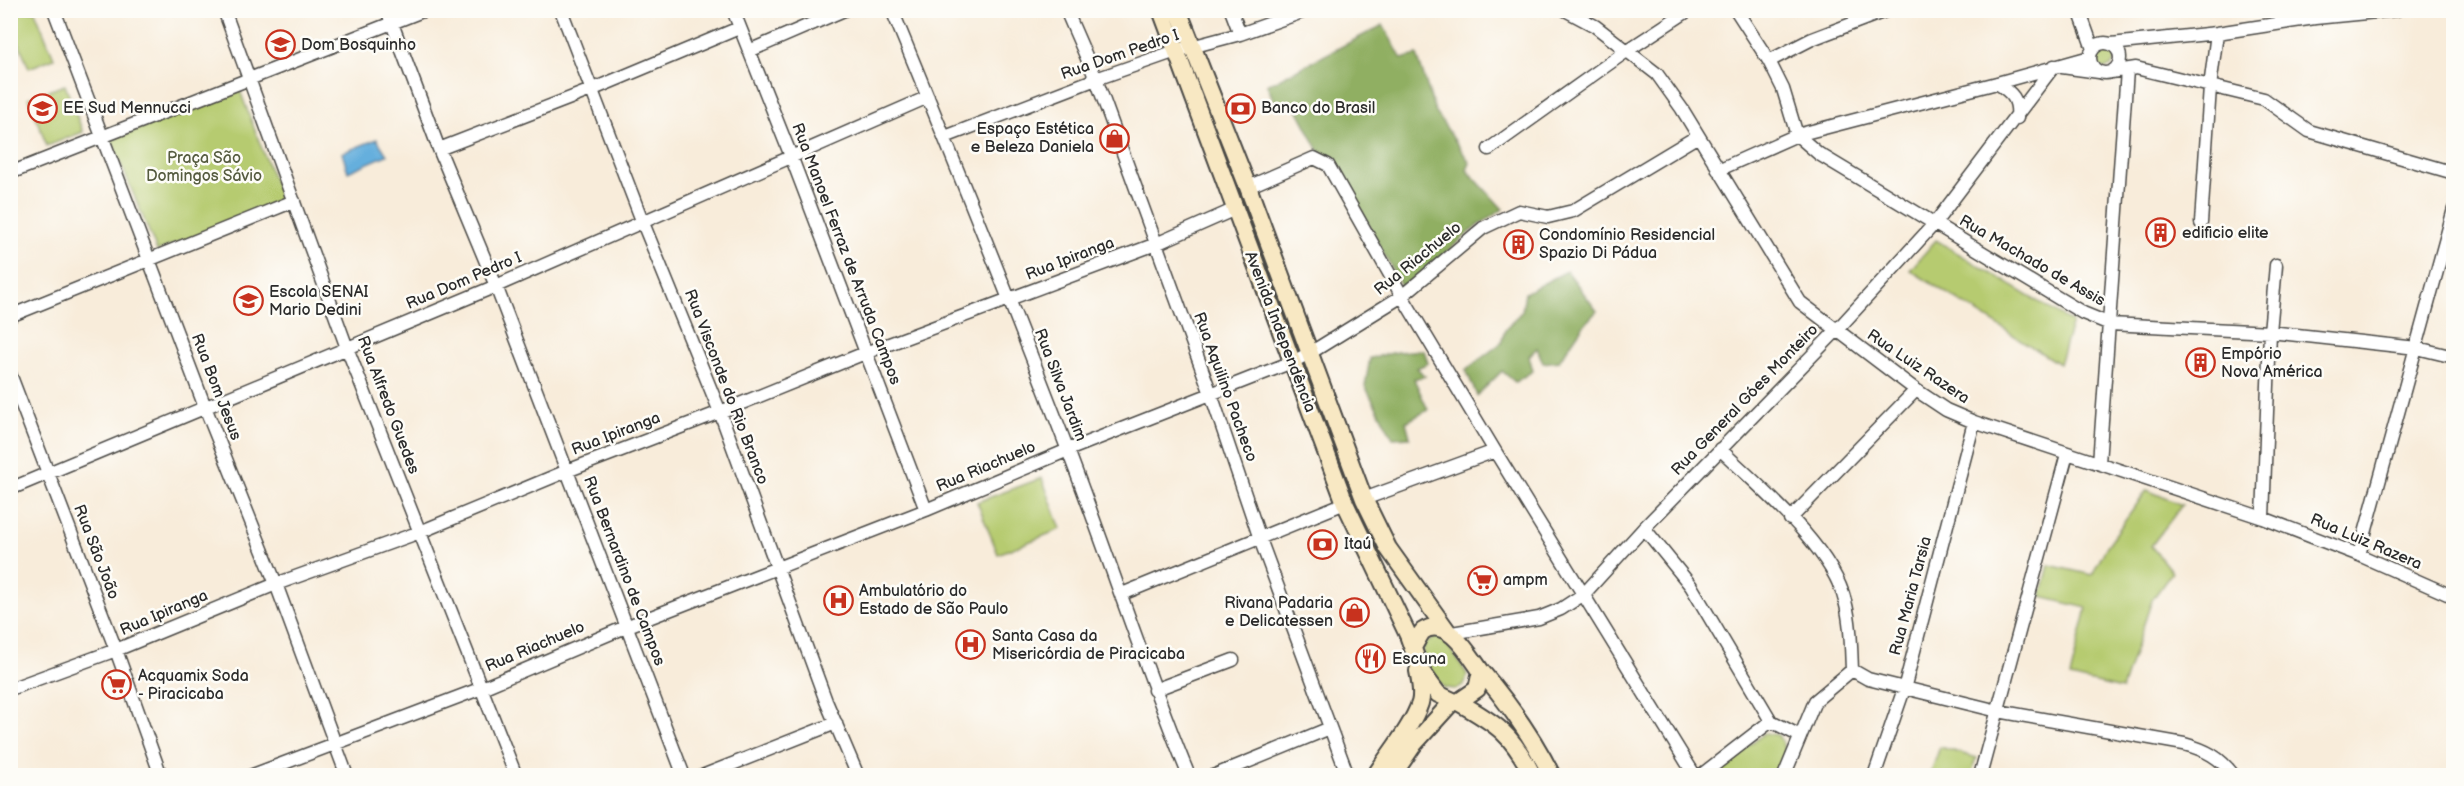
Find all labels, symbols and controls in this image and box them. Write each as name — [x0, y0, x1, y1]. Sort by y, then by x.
street label: Rua Dom Pedro I — [1058, 26, 1182, 84]
school or university icon: Dom Bosquinho — [264, 29, 296, 61]
place label: Dom Bosquinho — [301, 36, 416, 55]
school or university icon: EE Sud Mennucci — [26, 92, 58, 124]
bank icon: Banco do Brasil — [1224, 92, 1256, 124]
place label: EE Sud Mennucci — [63, 99, 191, 118]
place label: Banco do Brasil — [1261, 99, 1375, 118]
place label: Espaço Estética e Beleza Daniela — [971, 120, 1094, 157]
street label: Rua Manoel Ferraz de Arruda Campos — [787, 121, 905, 387]
shop icon: Espaço Estética e Beleza Daniela — [1099, 122, 1131, 154]
park label: Praça São Domingos Sávio — [146, 149, 262, 186]
street label: Rua Machado de Assis — [1956, 211, 2108, 311]
building icon: edificio elite — [2145, 217, 2177, 249]
street label: Rua Riachuelo — [1371, 218, 1465, 300]
place label: edificio elite — [2182, 224, 2269, 243]
place label: Condomínio Residencial Spazio Di Pádua — [1539, 226, 1715, 263]
building icon: Condomínio Residencial Spazio Di Pádua — [1502, 228, 1534, 260]
street label: Rua Ipiranga — [1023, 233, 1117, 285]
street label: Rua Dom Pedro I — [403, 248, 525, 314]
street label: Avenida Independência — [1240, 249, 1320, 415]
place label: Escola SENAI Mario Dedini — [269, 283, 369, 320]
school or university icon: Escola SENAI Mario Dedini — [232, 285, 264, 317]
street label: Rua Visconde do Rio Branco — [680, 287, 772, 487]
street label: Rua Aquilino Pacheco — [1189, 310, 1261, 464]
street label: Rua General Góes Monteiro — [1668, 320, 1822, 480]
street label: Rua Silva Jardim — [1030, 326, 1090, 444]
street label: Rua Luiz Razera — [1863, 326, 1973, 408]
street label: Rua Bom Jesus — [187, 331, 245, 443]
street label: Rua Alfredo Guedes — [353, 333, 423, 477]
place label: Empório Nova América — [2221, 345, 2323, 382]
building icon: Empório Nova América — [2184, 347, 2216, 379]
street label: Rua Ipiranga — [569, 408, 663, 460]
street label: Rua Riachuelo — [933, 438, 1039, 496]
street label: Rua Bernardino de Campos — [579, 473, 669, 669]
street label: Rua São João — [69, 502, 123, 602]
street label: Rua Luiz Razera — [2307, 510, 2425, 574]
bank icon: Itaú — [1307, 528, 1339, 560]
street label: Rua Maria Tarsia — [1886, 534, 1936, 658]
place label: Itaú — [1344, 535, 1371, 554]
supermarket icon: ampm — [1466, 564, 1498, 596]
place label: ampm — [1503, 571, 1548, 590]
place label: Ambulatório do Estado de São Paulo — [859, 582, 1008, 619]
hospital icon: Ambulatório do Estado de São Paulo — [822, 584, 854, 616]
street label: Rua Ipiranga — [117, 586, 211, 640]
place label: Rivana Padaria e Delicatessen — [1224, 594, 1333, 631]
shop icon: Rivana Padaria e Delicatessen — [1338, 596, 1370, 628]
street label: Rua Riachuelo — [482, 618, 588, 676]
place label: Santa Casa da Misericórdia de Piracicaba — [992, 627, 1185, 664]
hospital icon: Santa Casa da Misericórdia de Piracicaba — [955, 629, 987, 661]
restaurant icon: Escuna — [1355, 643, 1387, 675]
place label: Escuna — [1392, 650, 1446, 669]
place label: Acquamix Soda - Piracicaba — [138, 667, 249, 704]
supermarket icon: Acquamix Soda - Piracicaba — [101, 669, 133, 701]

